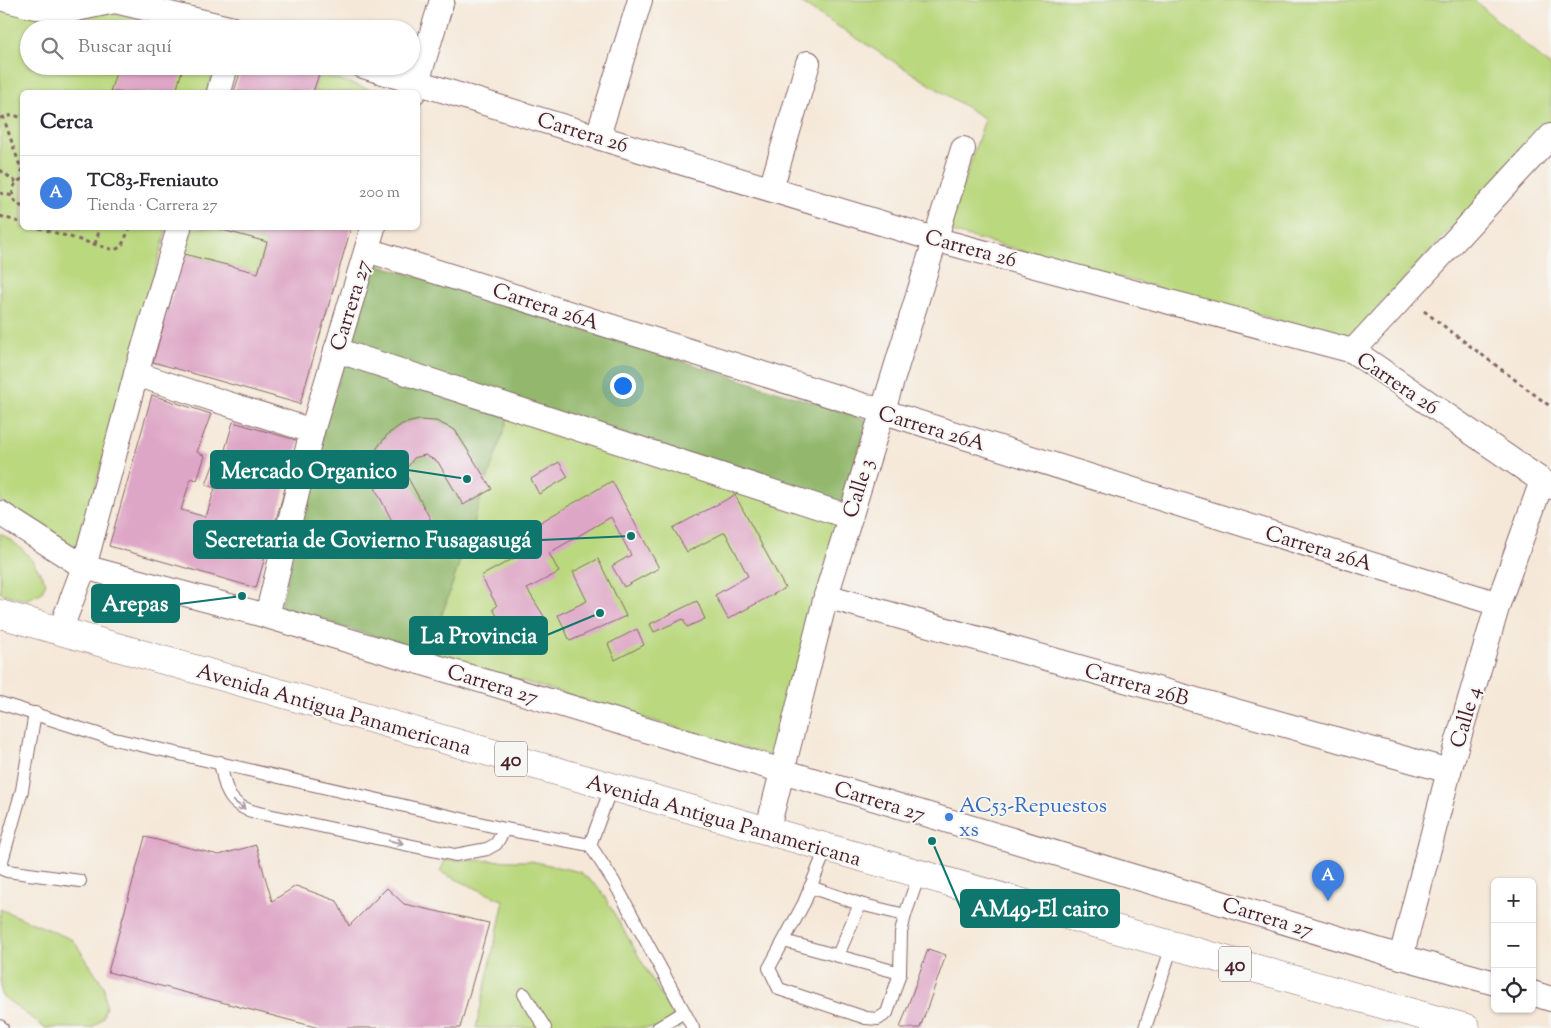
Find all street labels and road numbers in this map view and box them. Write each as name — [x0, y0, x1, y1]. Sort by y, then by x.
street label: Carrera 26 — [533, 106, 632, 162]
street label: Carrera 26 — [921, 223, 1020, 277]
street label: Carrera 27 — [324, 256, 380, 355]
street label: Carrera 26A — [488, 277, 603, 339]
street label: Carrera 26 — [1350, 346, 1444, 423]
street label: Carrera 26A — [874, 399, 989, 460]
street label: Calle 3 — [837, 455, 883, 522]
street label: Carrera 26A — [1261, 519, 1376, 580]
street label: Avenida Antigua Panamericana — [193, 657, 475, 765]
street label: Carrera 26B — [1081, 657, 1192, 715]
street label: Carrera 27 — [443, 658, 542, 714]
street label: Calle 4 — [1444, 683, 1490, 752]
road number: 40 — [495, 742, 527, 776]
street label: Avenida Antigua Panamericana — [583, 768, 865, 876]
street label: Carrera 27 — [830, 775, 929, 831]
street label: Carrera 27 — [1218, 891, 1317, 947]
road number: 40 — [1219, 946, 1251, 982]

